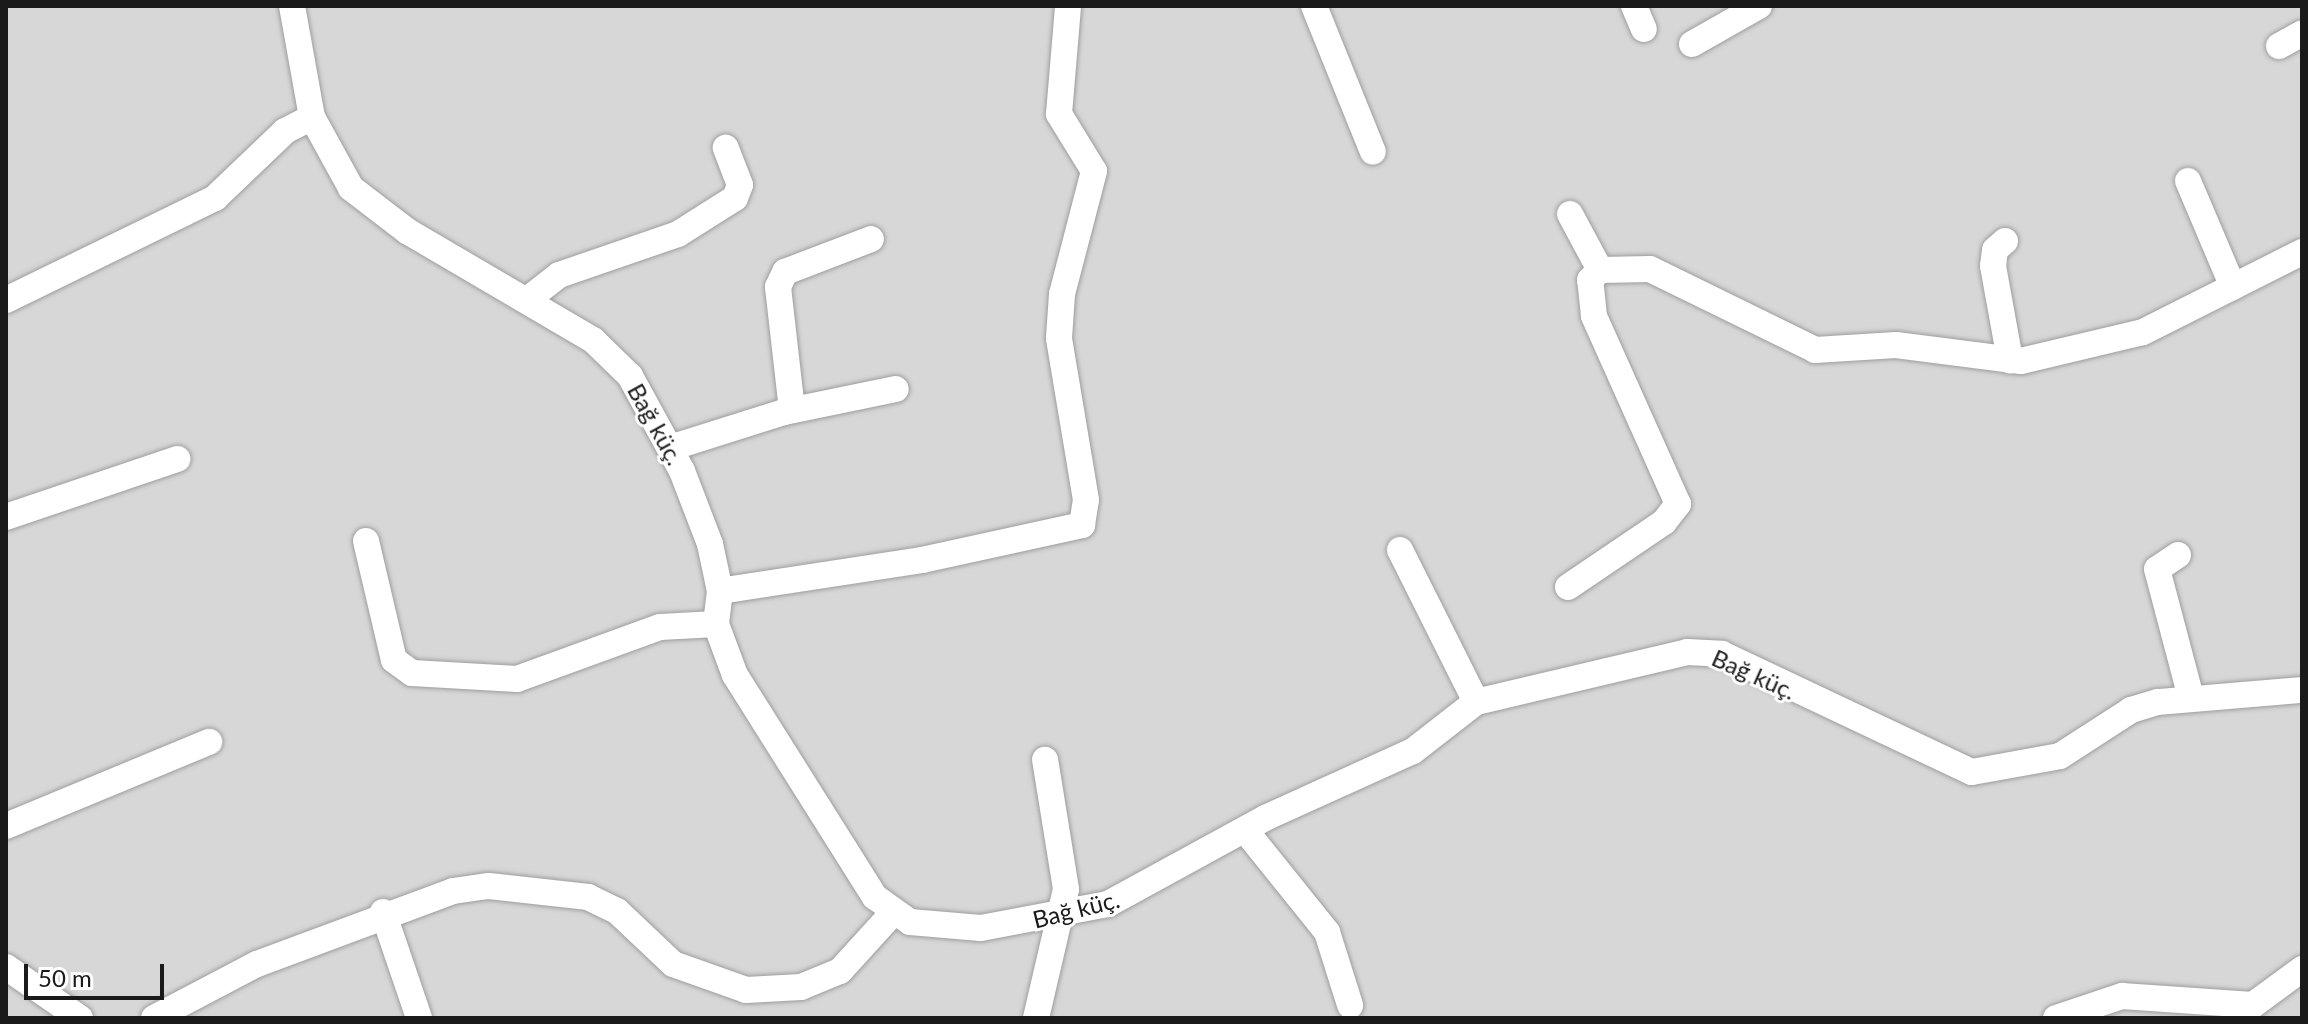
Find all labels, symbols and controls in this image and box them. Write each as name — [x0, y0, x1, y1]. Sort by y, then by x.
street label: Bağ küç. — [622, 378, 690, 470]
street label: Bağ küç. — [1708, 643, 1800, 705]
street label: Bağ küç. — [1030, 884, 1122, 934]
scale bar — [28, 948, 168, 998]
text: 50 m — [38, 963, 92, 992]

